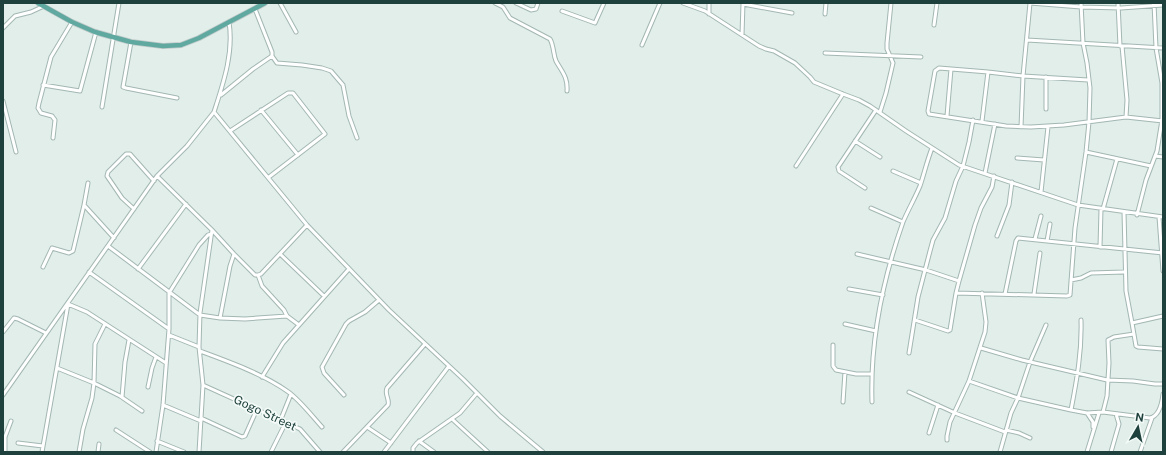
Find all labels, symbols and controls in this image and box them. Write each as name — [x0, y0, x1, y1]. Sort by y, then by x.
street label: Gogo Street — [231, 392, 299, 434]
north arrow — [1118, 407, 1158, 447]
text: N — [1134, 411, 1145, 424]

